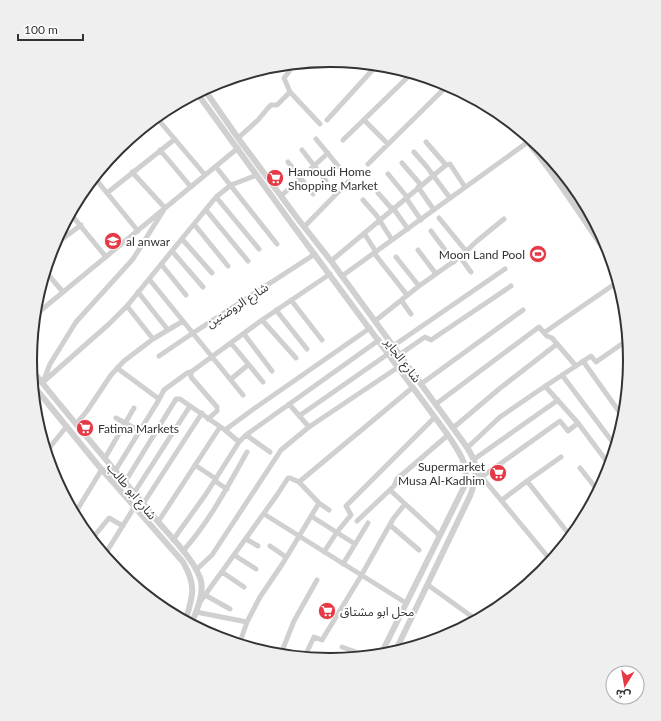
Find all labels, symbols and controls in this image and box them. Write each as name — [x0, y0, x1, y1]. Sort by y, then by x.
scale bar — [18, 16, 83, 42]
text: 100 m — [24, 22, 58, 37]
place label: Hamoudi Home Shopping Market — [288, 164, 379, 193]
supermarket icon: Hamoudi Home Shopping Market — [265, 168, 285, 188]
school or university icon: al anwar — [103, 231, 123, 251]
place label: al anwar — [126, 234, 171, 249]
sports icon: Moon Land Pool — [528, 244, 548, 264]
place label: Moon Land Pool — [439, 247, 525, 262]
street label: شارع الروضتين — [203, 279, 272, 332]
street label: شارع الجاير — [379, 334, 425, 386]
supermarket icon: Fatima Markets — [75, 418, 95, 438]
place label: Fatima Markets — [98, 421, 179, 436]
place label: Supermarket Musa Al-Kadhim — [398, 459, 486, 488]
street label: شارع ابو طالب — [103, 460, 160, 524]
supermarket icon: Supermarket Musa Al-Kadhim — [488, 463, 508, 483]
supermarket icon: محل ابو مشتاق — [317, 601, 337, 621]
place label: محل ابو مشتاق — [340, 604, 414, 619]
north arrow — [605, 665, 645, 705]
text: ش — [614, 687, 632, 703]

